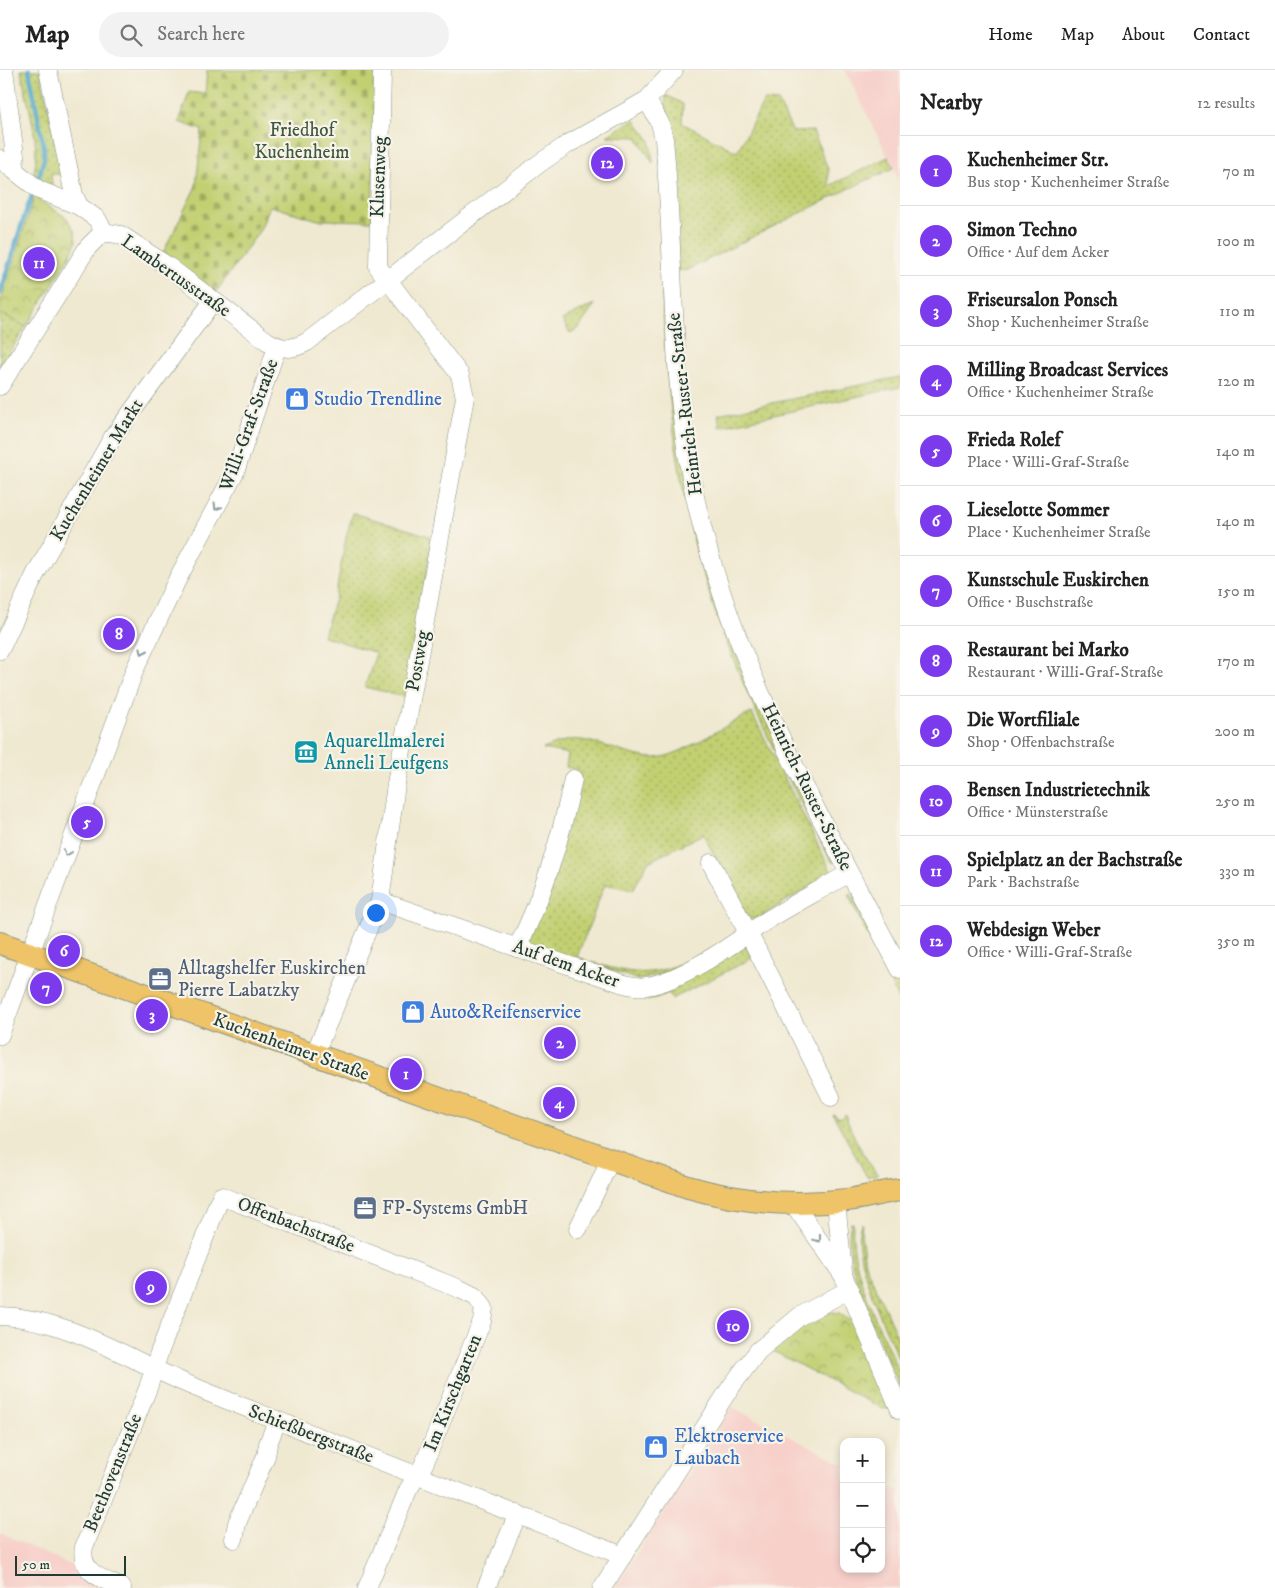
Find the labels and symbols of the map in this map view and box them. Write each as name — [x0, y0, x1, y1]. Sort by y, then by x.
park label: Friedhof Kuchenheim — [254, 119, 350, 164]
street label: Klusenweg — [366, 135, 392, 218]
pin: 12 — [591, 144, 623, 182]
street label: Lambertusstraße — [117, 230, 235, 322]
pin: 11 — [23, 244, 55, 282]
street label: Heinrich-Ruster-Straße — [662, 311, 708, 497]
street label: Willi-Graf-Straße — [214, 356, 284, 495]
shop icon: Studio Trendline — [284, 386, 310, 412]
place label: Studio Trendline — [314, 388, 442, 411]
street label: Kuchenheimer Markt — [45, 395, 149, 545]
one-way arrow — [214, 502, 224, 511]
pin: 8 — [103, 615, 135, 653]
street label: Postweg — [401, 628, 435, 693]
one-way arrow — [138, 646, 149, 655]
street label: Heinrich-Ruster-Straße — [756, 699, 858, 875]
place label: Aquarellmalerei Anneli Leufgens — [324, 730, 449, 775]
museum icon: Aquarellmalerei Anneli Leufgens — [293, 739, 319, 765]
pin: 5 — [71, 803, 103, 841]
one-way arrow — [63, 848, 73, 856]
your location — [363, 900, 389, 926]
pin: 6 — [48, 932, 80, 970]
street label: Auf dem Acker — [510, 935, 622, 993]
place label: Alltagshelfer Euskirchen Pierre Labatzky — [178, 957, 366, 1002]
office icon: Alltagshelfer Euskirchen Pierre Labatzky — [147, 966, 173, 992]
pin: 7 — [30, 969, 62, 1007]
pin: 3 — [136, 996, 168, 1034]
shop icon: Auto&Reifenservice — [400, 999, 426, 1025]
place label: Auto&Reifenservice — [430, 1001, 581, 1024]
street label: Kuchenheimer Straße — [210, 1008, 372, 1086]
pin: 2 — [544, 1024, 576, 1062]
pin: 1 — [390, 1055, 422, 1093]
pin: 4 — [543, 1084, 575, 1122]
street label: Offenbachstraße — [234, 1192, 358, 1258]
office icon: FP-Systems GmbH — [352, 1195, 378, 1221]
place label: FP-Systems GmbH — [382, 1197, 528, 1220]
one-way arrow — [812, 1233, 821, 1243]
pin: 9 — [135, 1268, 167, 1306]
pin: 10 — [717, 1307, 749, 1345]
street label: Im Kirschgarten — [419, 1331, 487, 1455]
street label: Schießbergstraße — [245, 1400, 377, 1469]
street label: Beethovenstraße — [79, 1410, 147, 1536]
place label: Elektroservice Laubach — [674, 1425, 784, 1470]
shop icon: Elektroservice Laubach — [643, 1434, 669, 1460]
scale bar — [15, 1553, 126, 1576]

